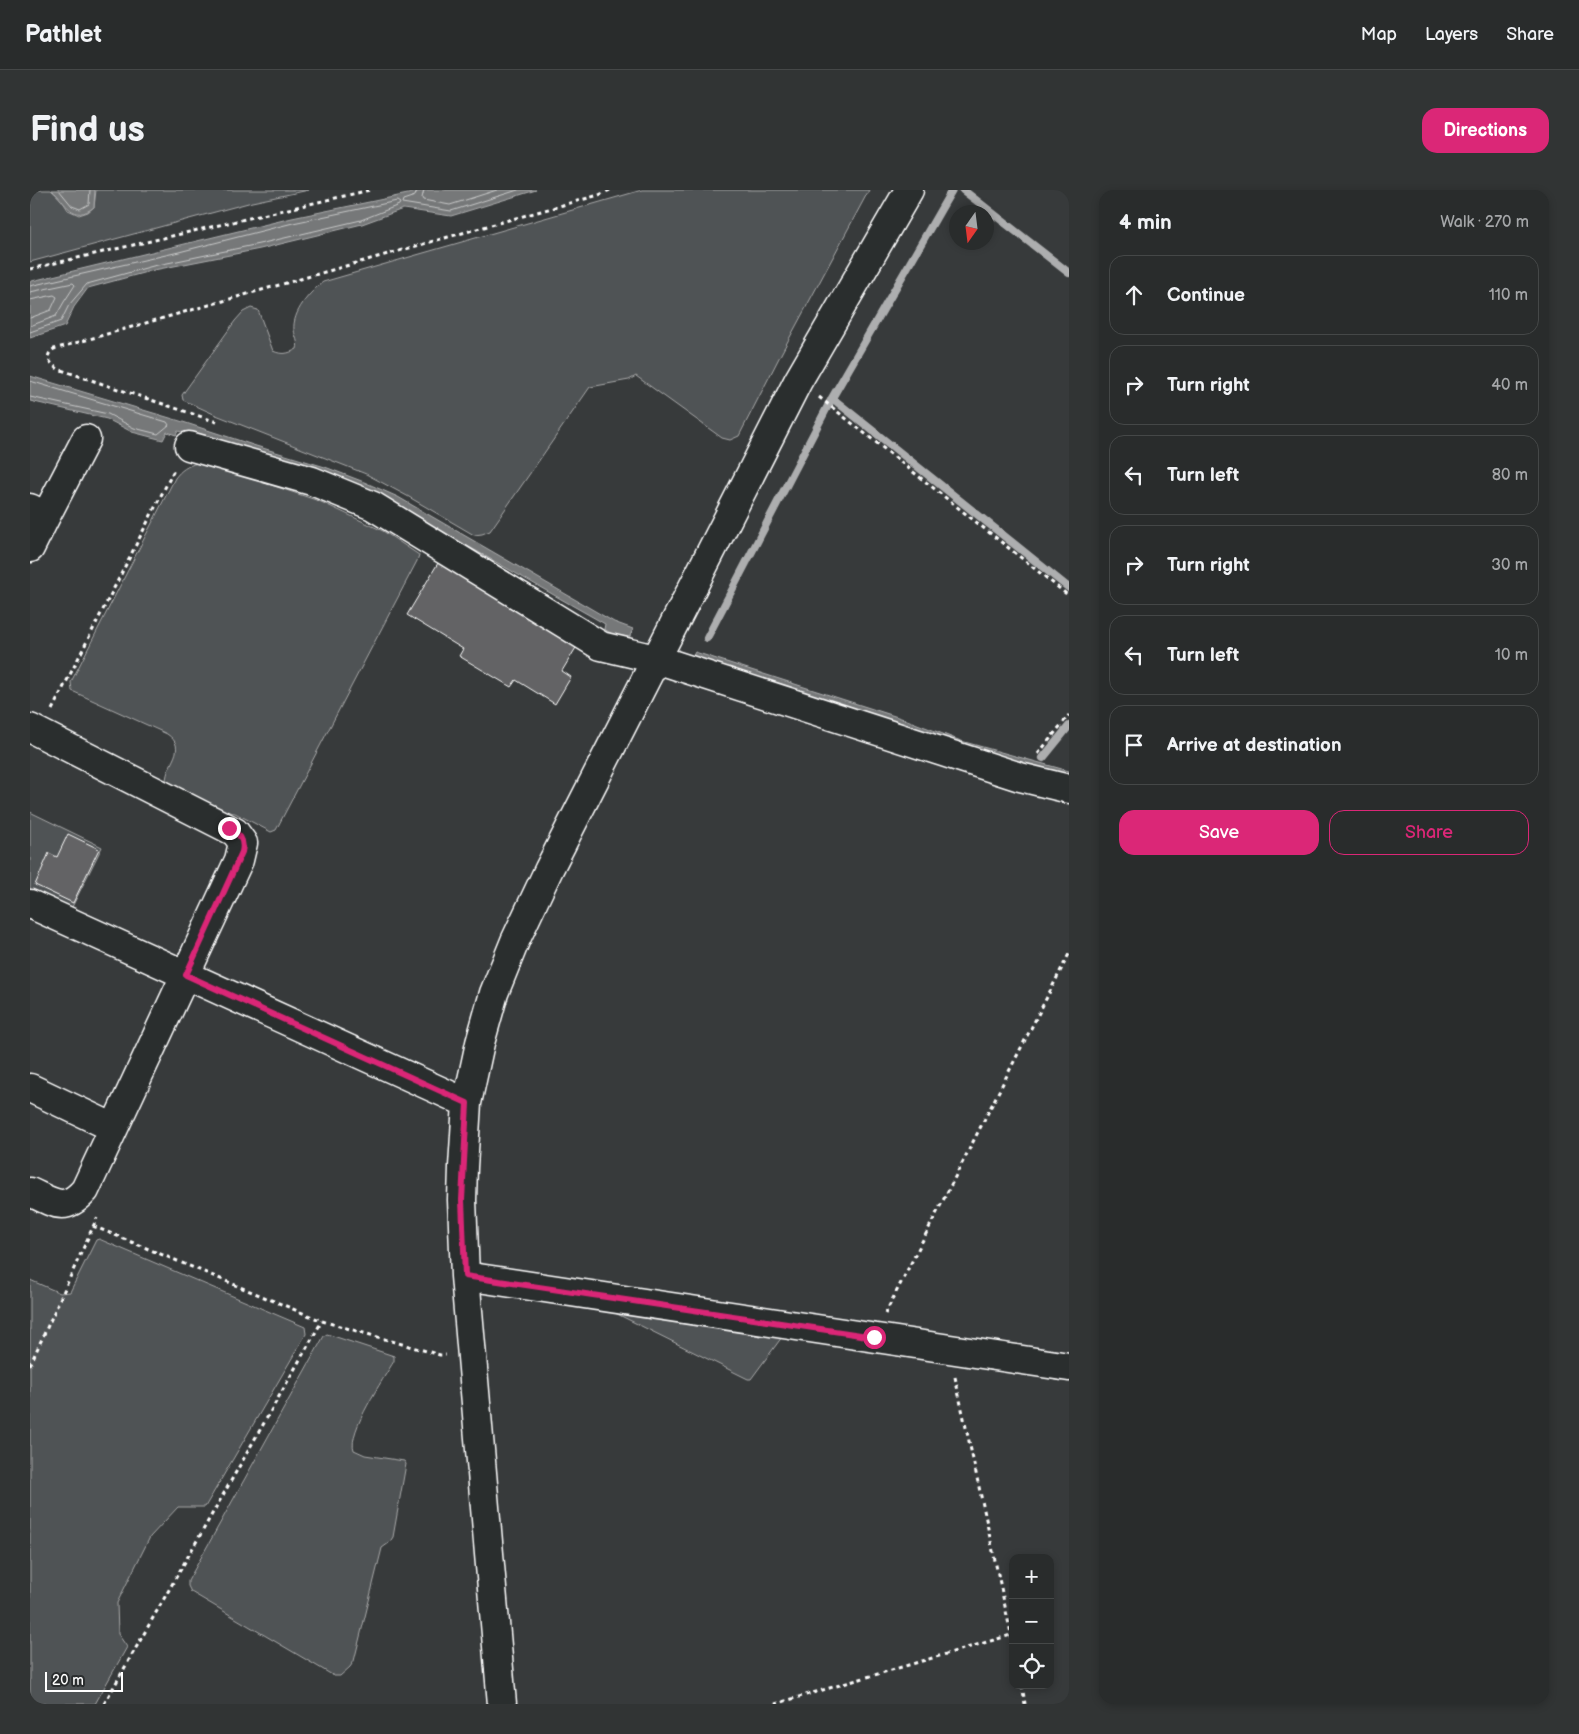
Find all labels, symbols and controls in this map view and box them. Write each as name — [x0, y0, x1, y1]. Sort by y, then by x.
text: Pathlet — [25, 20, 102, 49]
text: Map — [1361, 24, 1397, 45]
text: Layers — [1425, 24, 1478, 45]
text: Share — [1506, 24, 1554, 45]
button: Directions — [1422, 108, 1549, 153]
text: Find us — [30, 109, 145, 152]
north arrow — [949, 205, 994, 250]
text: 4 min — [1119, 210, 1172, 235]
text: Walk · 270 m — [1440, 213, 1529, 232]
icon: ahead — [1120, 281, 1148, 309]
text: Continue — [1167, 284, 1245, 307]
text: 110 m — [1489, 286, 1528, 305]
icon: right — [1120, 371, 1148, 399]
text: Turn right — [1167, 374, 1250, 397]
text: 40 m — [1491, 376, 1528, 395]
icon: left — [1120, 461, 1148, 489]
text: Turn left — [1167, 464, 1239, 487]
text: 80 m — [1492, 466, 1528, 485]
icon: right — [1120, 551, 1148, 579]
text: Turn right — [1167, 554, 1250, 577]
text: 30 m — [1491, 556, 1528, 575]
icon: left — [1120, 641, 1148, 669]
text: Turn left — [1167, 644, 1239, 667]
text: 10 m — [1495, 646, 1528, 665]
icon: arrive — [1120, 731, 1148, 759]
text: Arrive at destination — [1167, 734, 1342, 757]
button: Save — [1119, 810, 1319, 855]
button: Share — [1329, 810, 1529, 855]
route end — [218, 817, 241, 840]
route start — [863, 1326, 886, 1349]
map controls — [1009, 1554, 1054, 1689]
button: + — [1009, 1554, 1054, 1599]
button: − — [1009, 1599, 1054, 1644]
button: locate — [1009, 1644, 1054, 1689]
scale bar — [45, 1669, 122, 1692]
text: 20 m — [52, 1672, 84, 1689]

